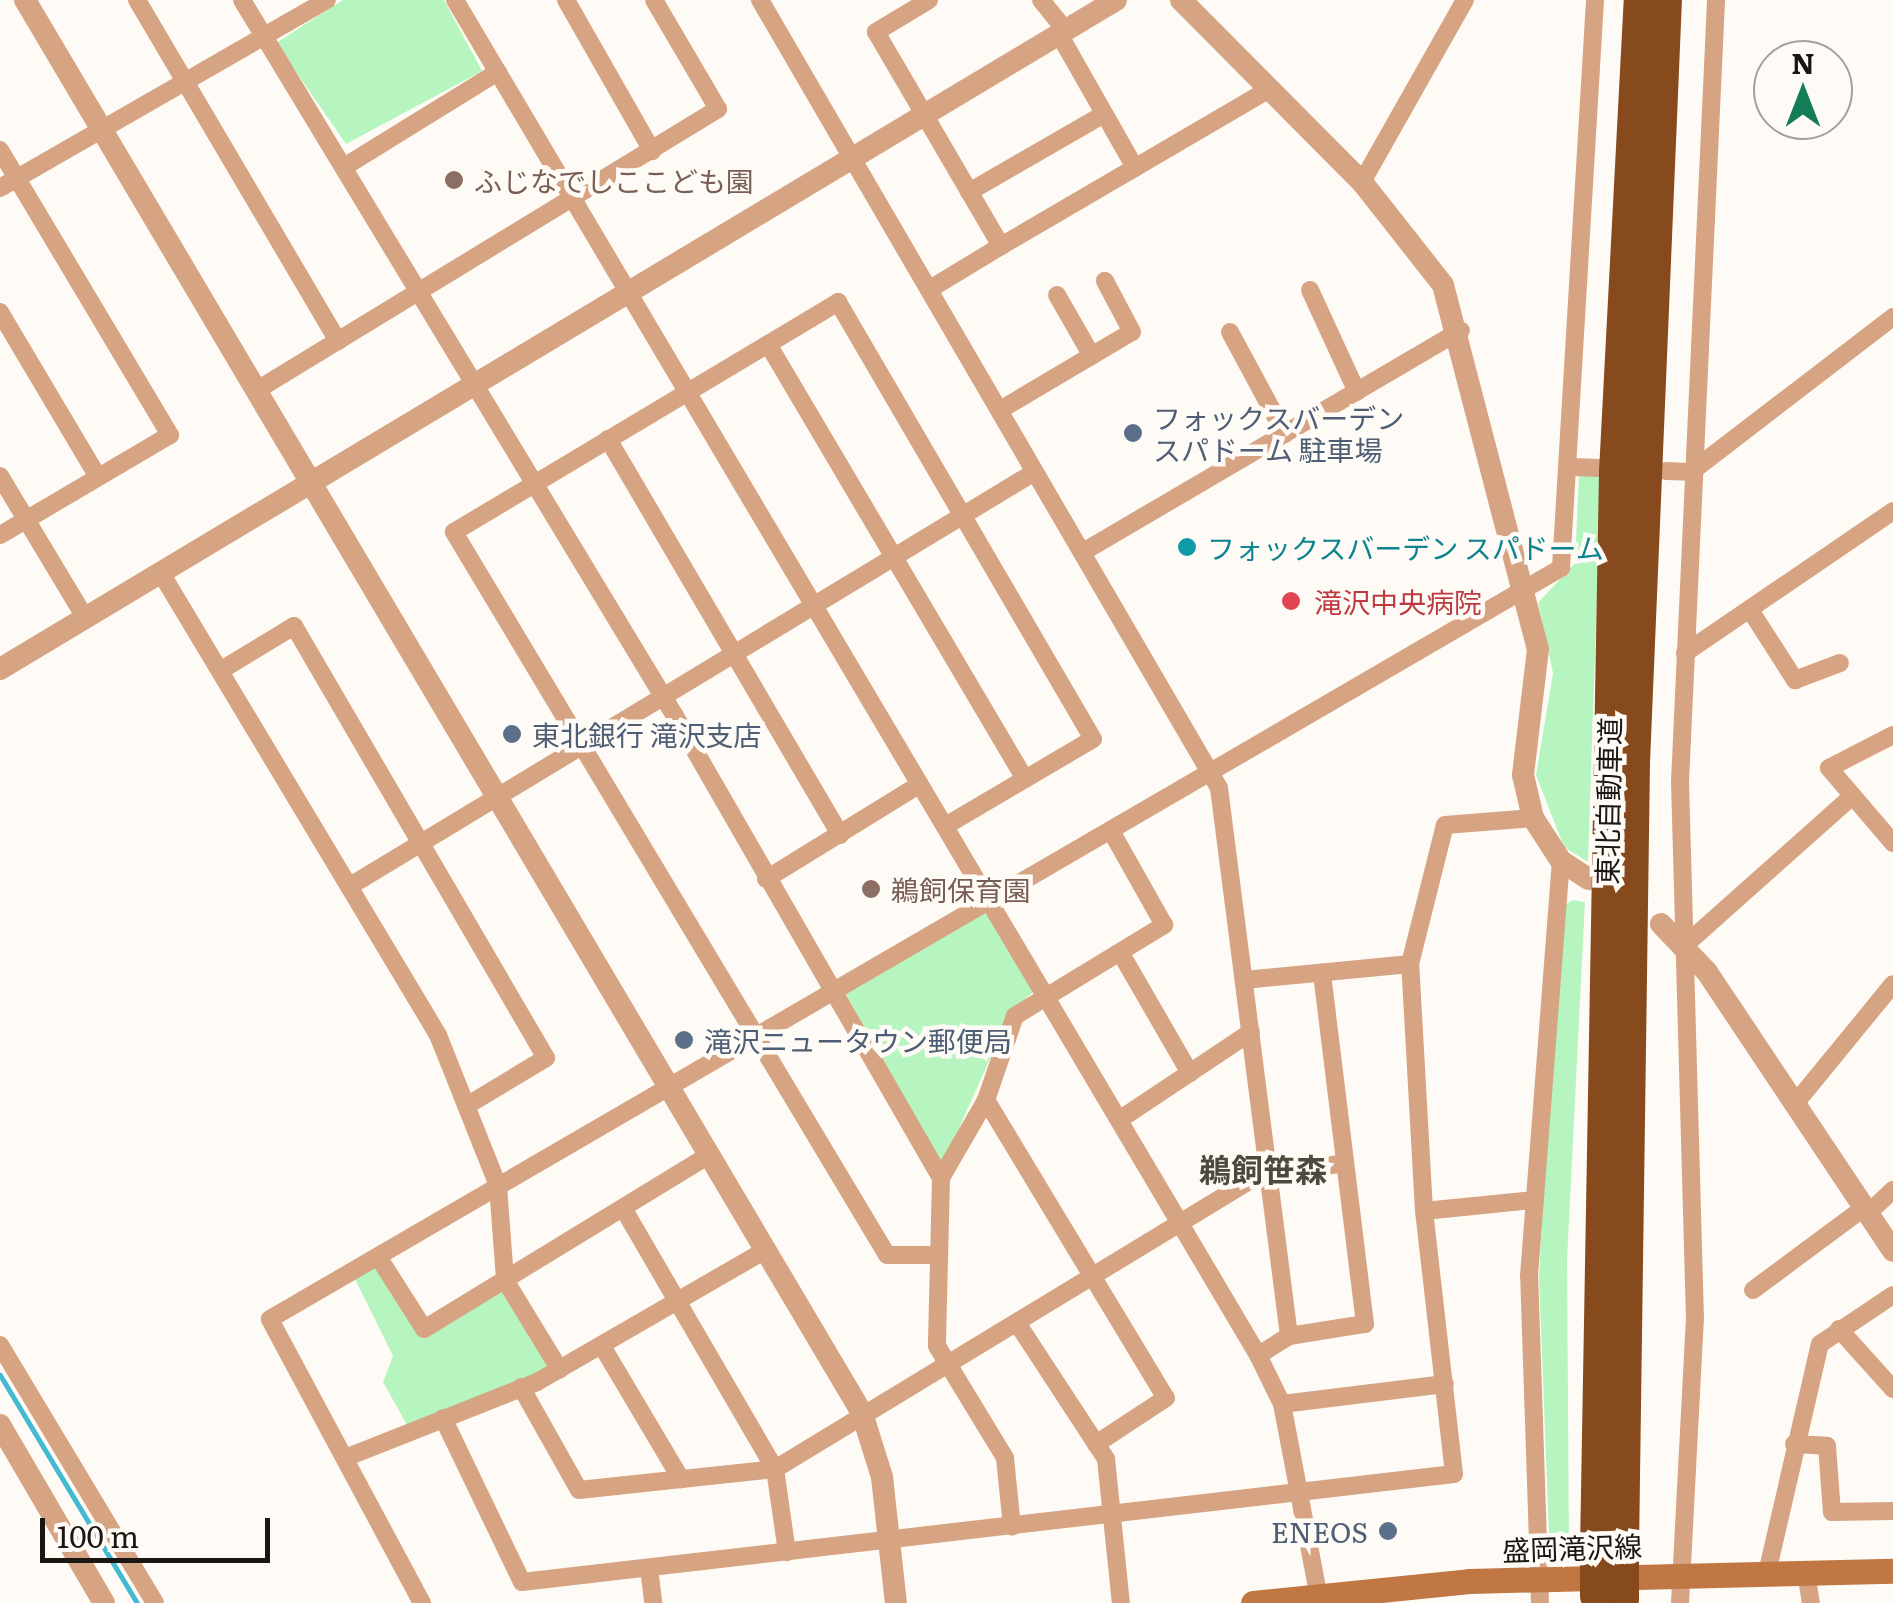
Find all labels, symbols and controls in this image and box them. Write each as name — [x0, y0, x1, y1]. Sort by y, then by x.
north arrow — [1753, 40, 1853, 140]
text: N — [1791, 41, 1815, 83]
place label: ふじなでしここども園 — [474, 163, 754, 197]
marker: ふじなでしここども園 — [443, 169, 465, 191]
place label: フォックスバーデン スパドーム 駐車場 — [1153, 400, 1405, 466]
marker: フォックスバーデン スパドーム 駐車場 — [1122, 422, 1144, 444]
place label: フォックスバーデン スパドーム — [1207, 530, 1605, 564]
marker: フォックスバーデン スパドーム — [1176, 536, 1198, 558]
place label: 滝沢中央病院 — [1314, 584, 1482, 618]
marker: 滝沢中央病院 — [1278, 588, 1304, 614]
place label: 東北銀行 滝沢支店 — [532, 717, 762, 751]
street label: 東北自動車道 — [1589, 717, 1625, 885]
marker: 東北銀行 滝沢支店 — [501, 723, 523, 745]
place label: 鵜飼保育園 — [891, 872, 1031, 906]
marker: 鵜飼保育園 — [860, 878, 882, 900]
place label: 滝沢ニュータウン郵便局 — [704, 1023, 1012, 1057]
marker: 滝沢ニュータウン郵便局 — [673, 1029, 695, 1051]
district label: 鵜飼笹森 — [1199, 1149, 1327, 1187]
scale bar — [45, 1498, 275, 1560]
text: 100 m — [57, 1513, 139, 1557]
place label: ENEOS — [1271, 1514, 1368, 1548]
marker: ENEOS — [1377, 1520, 1399, 1542]
street label: 盛岡滝沢線 — [1501, 1528, 1643, 1566]

